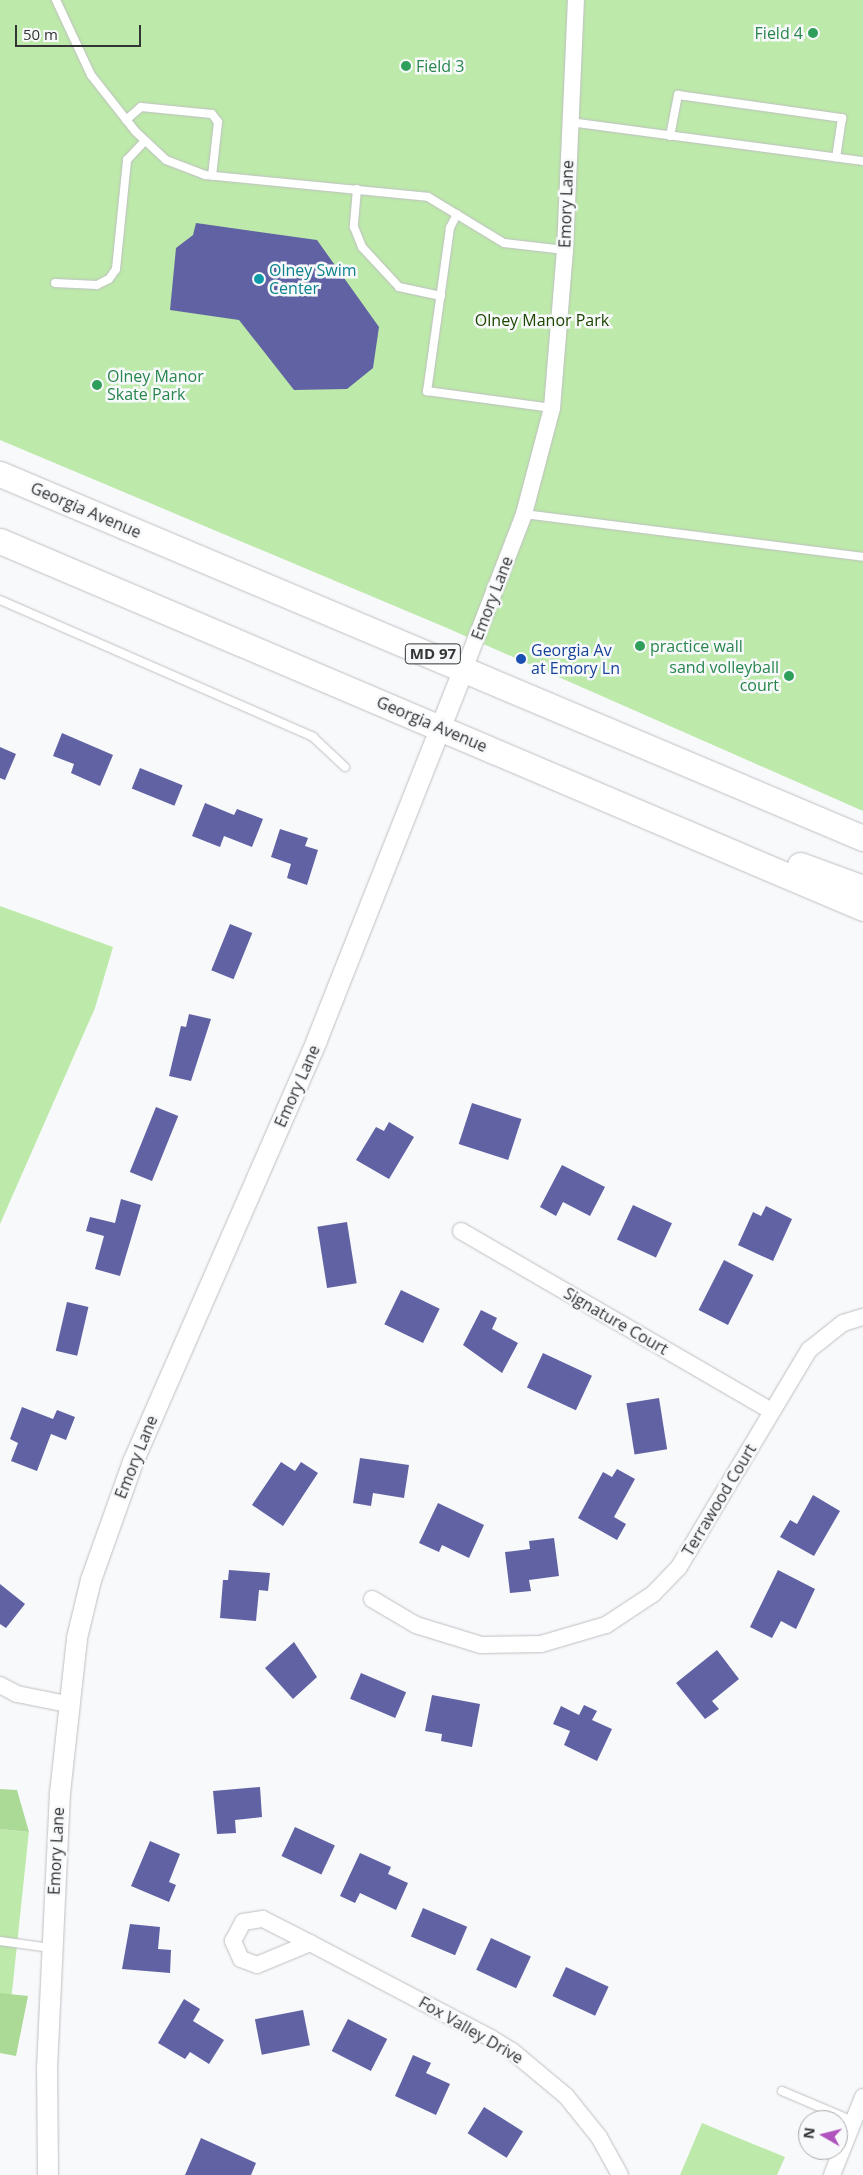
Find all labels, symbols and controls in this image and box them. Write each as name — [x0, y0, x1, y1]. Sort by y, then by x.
scale bar — [18, 15, 144, 47]
place label: Field 4 — [755, 23, 803, 43]
text: 50 m — [23, 24, 58, 44]
marker: Field 4 — [807, 27, 819, 39]
place label: Field 3 — [416, 56, 464, 76]
marker: Field 3 — [400, 60, 412, 72]
street label: Emory Lane — [555, 160, 577, 248]
place label: Olney Swim Center — [269, 260, 356, 298]
marker: Olney Swim Center — [253, 273, 265, 285]
park label: Olney Manor Park — [475, 310, 609, 330]
place label: Olney Manor Skate Park — [107, 366, 204, 404]
marker: Olney Manor Skate Park — [91, 379, 103, 391]
street label: Georgia Avenue — [28, 478, 144, 542]
street label: Emory Lane — [467, 553, 517, 643]
place label: practice wall — [650, 636, 743, 656]
place label: Georgia Av at Emory Ln — [531, 640, 620, 678]
marker: practice wall — [634, 640, 646, 652]
road number: MD 97 — [404, 642, 462, 666]
marker: Georgia Av at Emory Ln — [515, 653, 527, 665]
place label: sand volleyball court — [669, 657, 779, 695]
marker: sand volleyball court — [783, 670, 795, 682]
street label: Georgia Avenue — [374, 692, 490, 756]
street label: Emory Lane — [270, 1042, 324, 1130]
street label: Signature Court — [560, 1283, 672, 1359]
street label: Emory Lane — [111, 1413, 161, 1501]
street label: Terrawood Court — [678, 1441, 760, 1559]
street label: Emory Lane — [44, 1807, 68, 1895]
street label: Fox Valley Drive — [415, 1992, 527, 2068]
north arrow — [798, 2110, 848, 2160]
text: N — [798, 2126, 819, 2140]

